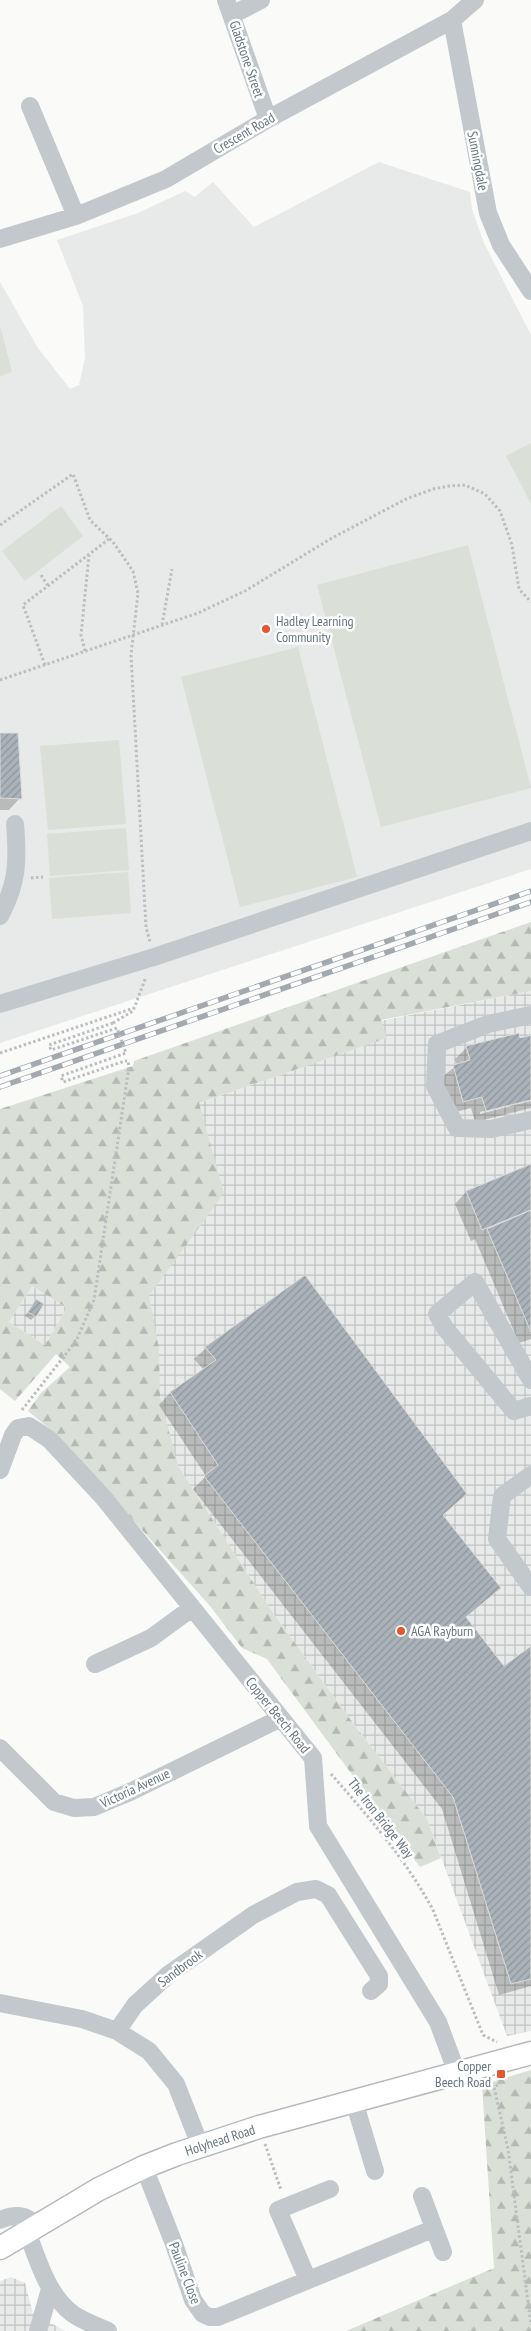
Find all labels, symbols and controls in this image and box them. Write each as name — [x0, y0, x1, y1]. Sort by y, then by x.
street label: Gladstone Street — [225, 18, 269, 100]
street label: Crescent Road — [210, 108, 278, 158]
street label: Sunningdale — [463, 130, 493, 193]
place label: Hadley Learning Community — [276, 612, 354, 646]
marker: Hadley Learning Community — [260, 623, 272, 635]
place label: AGA Rayburn — [411, 1622, 473, 1640]
marker: AGA Rayburn — [395, 1625, 407, 1637]
street label: Copper Beech Road — [242, 1673, 314, 1757]
street label: Victoria Avenue — [96, 1764, 173, 1812]
street label: The Iron Bridge Way — [344, 1774, 419, 1862]
street label: Sandbrook — [154, 1945, 206, 1991]
place label: Copper Beech Road — [435, 2057, 491, 2091]
marker: Copper Beech Road — [495, 2068, 507, 2080]
street label: Holyhead Road — [183, 2120, 257, 2160]
street label: Pauline Close — [165, 2239, 205, 2307]

